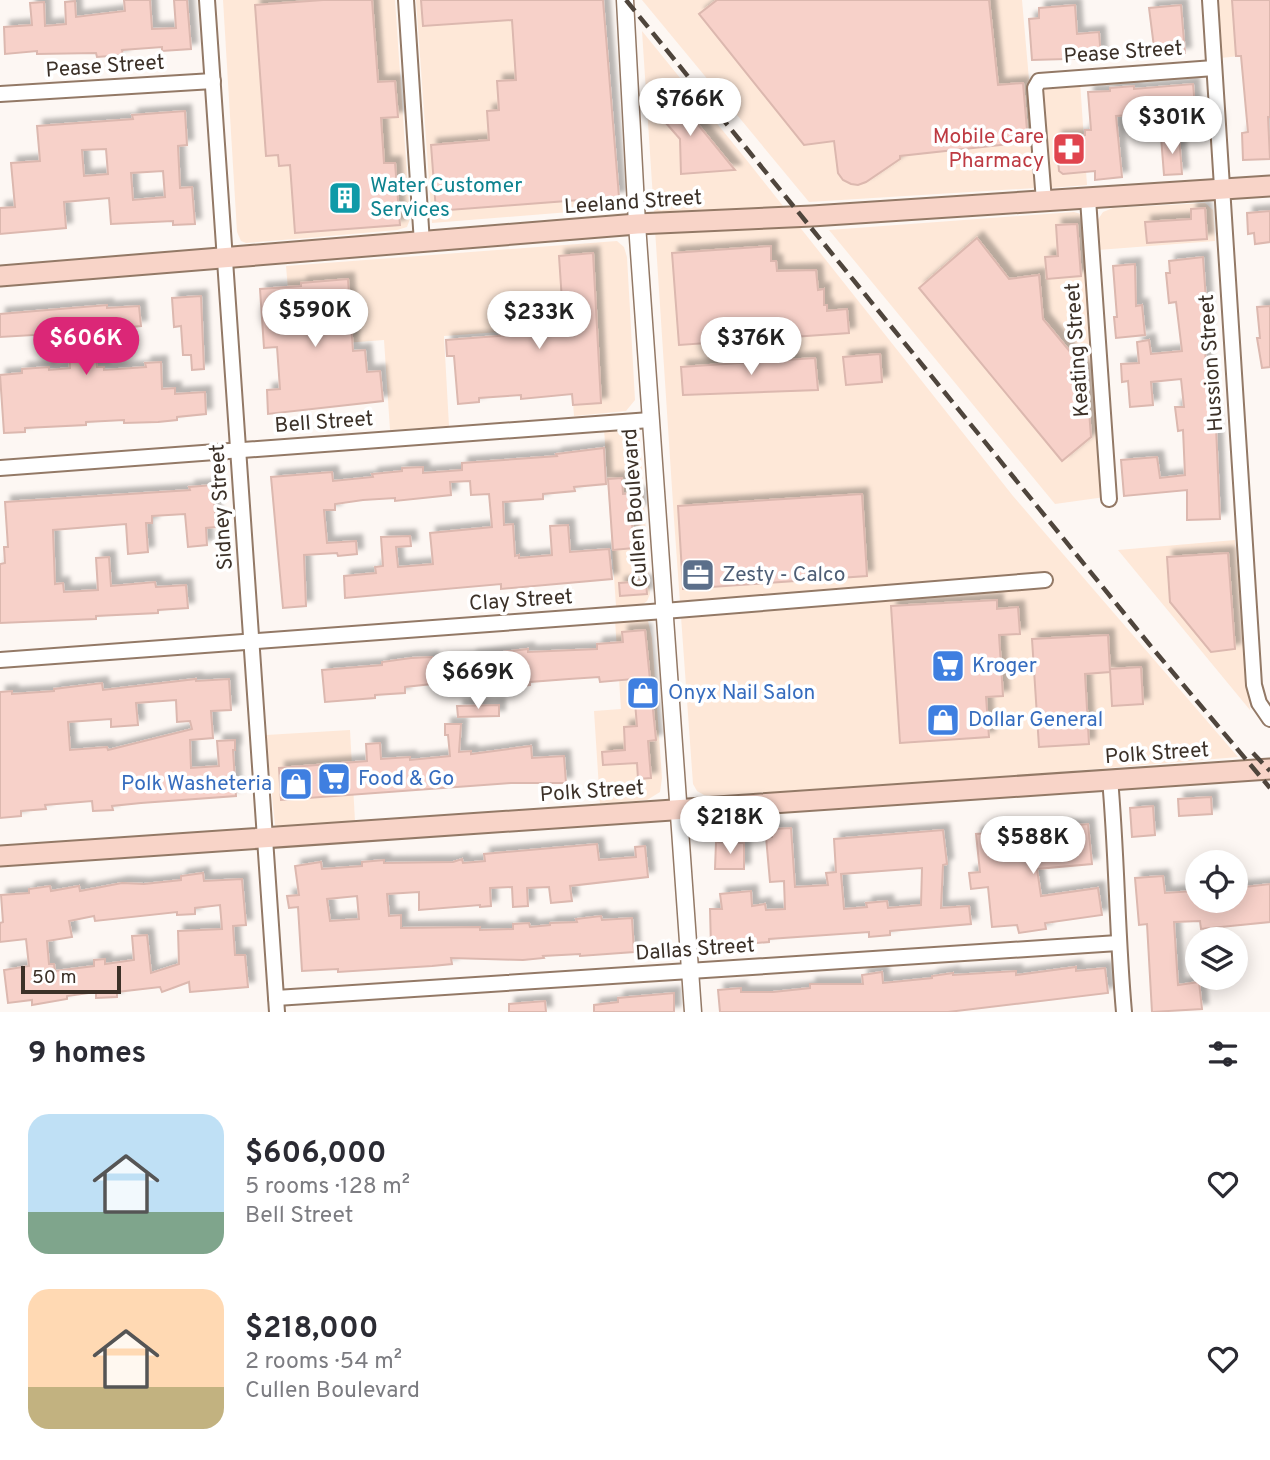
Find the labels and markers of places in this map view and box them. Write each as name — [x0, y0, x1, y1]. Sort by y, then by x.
pin: $766K — [641, 78, 739, 138]
pin: $301K — [1123, 96, 1221, 156]
place label: Mobile Care Pharmacy — [933, 124, 1044, 175]
pharmacy icon: Mobile Care Pharmacy — [1050, 130, 1088, 168]
place label: Water Customer Services — [370, 173, 522, 224]
building icon: Water Customer Services — [326, 179, 364, 217]
pin: $590K — [266, 290, 364, 349]
pin: $233K — [490, 292, 588, 351]
pin: $606K — [37, 318, 135, 377]
pin: $376K — [702, 318, 800, 377]
office icon: Zesty - Calco — [679, 556, 717, 594]
place label: Zesty - Calco — [722, 562, 845, 589]
supermarket icon: Kroger — [929, 647, 967, 685]
pin: $669K — [429, 652, 527, 711]
place label: Kroger — [972, 653, 1037, 680]
shop icon: Onyx Nail Salon — [624, 674, 662, 712]
place label: Onyx Nail Salon — [668, 680, 815, 707]
shop icon: Dollar General — [924, 701, 962, 739]
place label: Dollar General — [968, 707, 1103, 734]
supermarket icon: Food & Go — [315, 760, 353, 798]
shop icon: Polk Washeteria — [277, 765, 315, 803]
place label: Food & Go — [358, 766, 454, 793]
place label: Polk Washeteria — [121, 771, 272, 798]
pin: $218K — [681, 796, 779, 856]
pin: $588K — [984, 816, 1082, 876]

